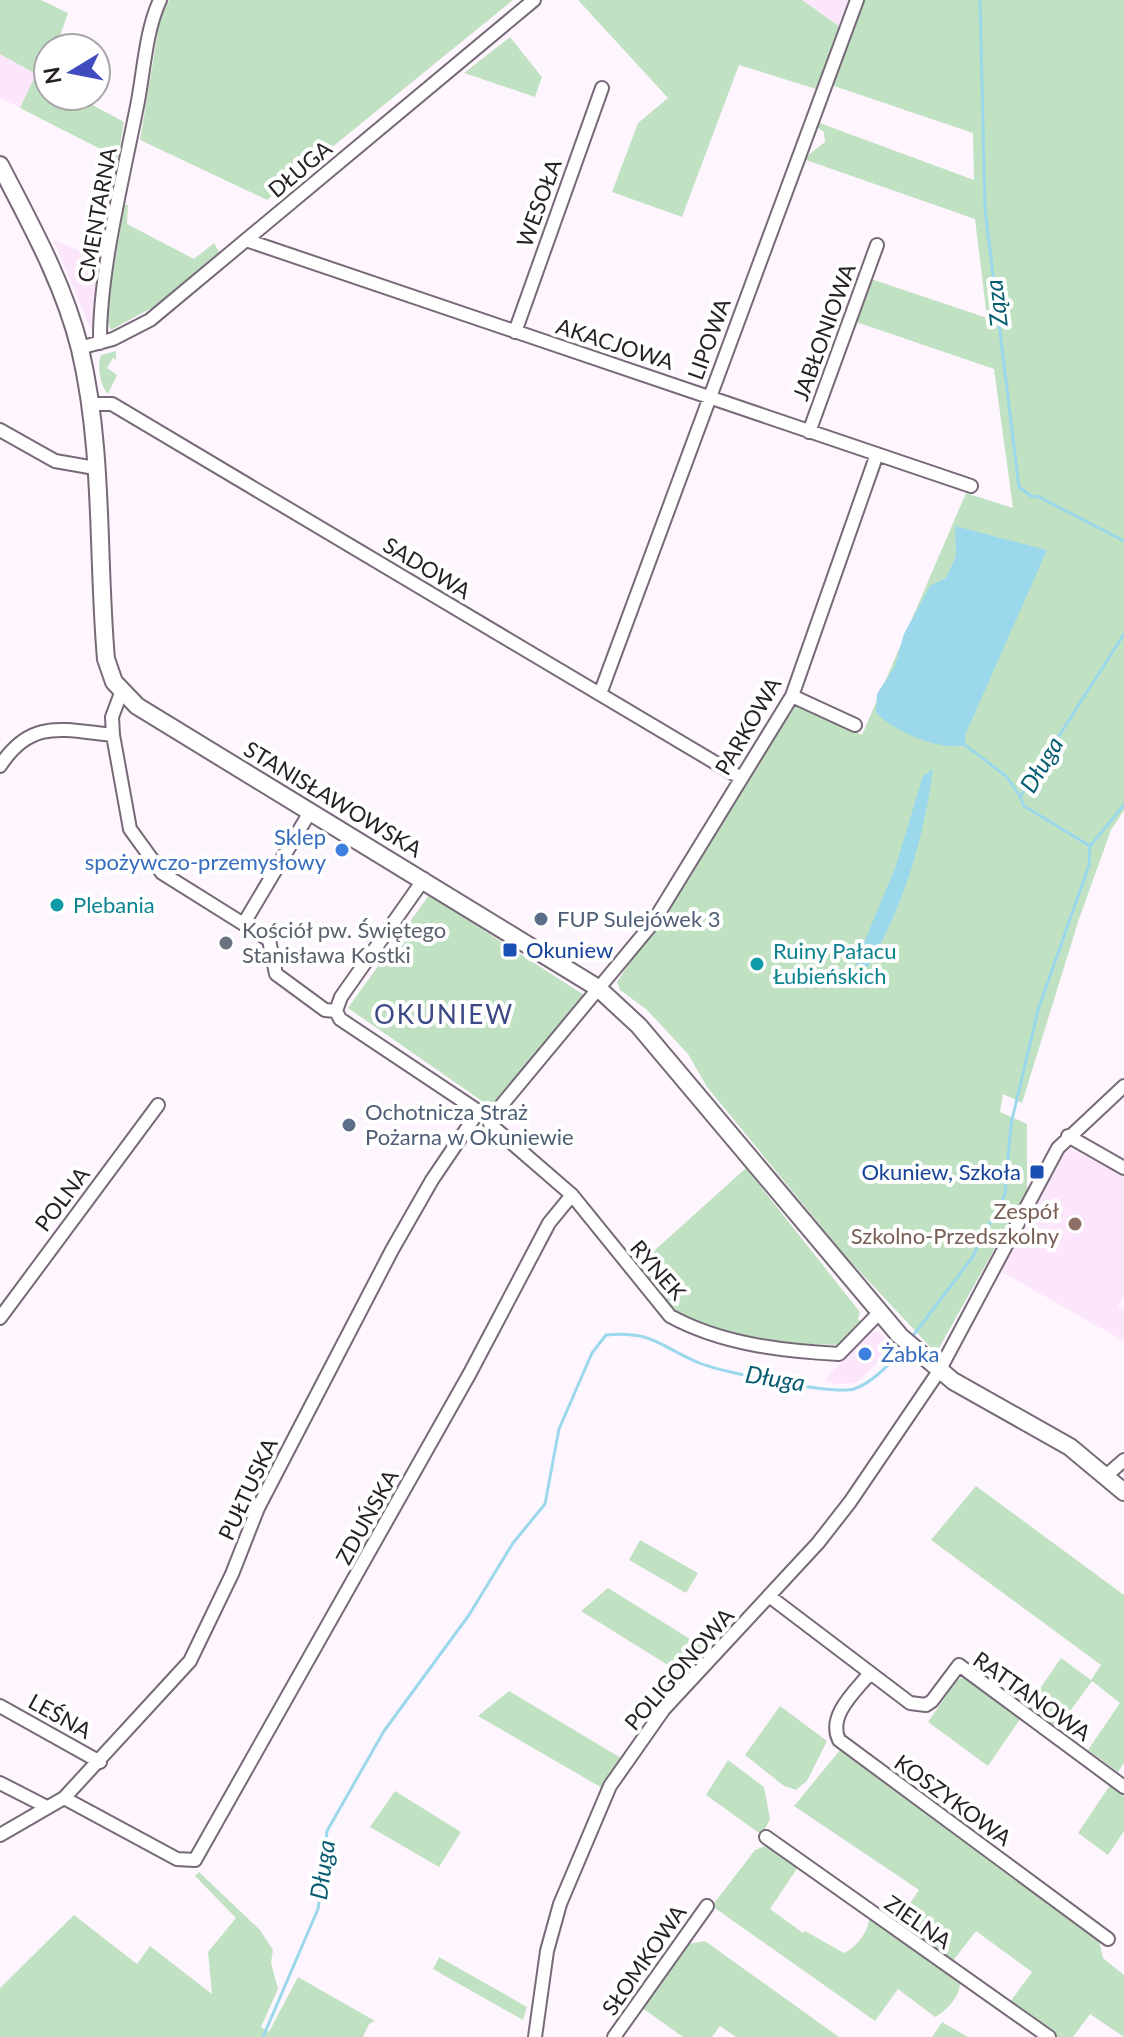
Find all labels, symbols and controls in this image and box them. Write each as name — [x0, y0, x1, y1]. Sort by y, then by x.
north arrow — [32, 32, 112, 112]
text: N — [37, 65, 67, 86]
street label: DŁUGA — [262, 134, 337, 203]
street label: CMENTARNA — [71, 145, 122, 284]
street label: WESOŁA — [510, 155, 567, 250]
street label: JABŁONIOWA — [786, 260, 861, 404]
water label: Ząza — [978, 278, 1013, 329]
street label: LIPOWA — [681, 294, 736, 383]
street label: AKACJOWA — [553, 312, 677, 375]
street label: SADOWA — [379, 531, 476, 604]
street label: PARKOWA — [709, 672, 786, 779]
water label: Długa — [1013, 731, 1069, 797]
street label: STANISŁAWOWSKA — [239, 735, 427, 862]
place label: Sklep spożywczo-przemysłowy — [85, 823, 327, 875]
marker: Sklep spożywczo-przemysłowy — [333, 841, 351, 859]
place label: Plebania — [73, 891, 155, 918]
marker: Plebania — [48, 896, 66, 914]
place label: FUP Sulejówek 3 — [557, 905, 721, 932]
marker: FUP Sulejówek 3 — [532, 910, 550, 928]
place label: Kościół pw. Świętego Stanisława Kostki — [242, 916, 446, 968]
marker: Kościół pw. Świętego Stanisława Kostki — [217, 934, 235, 952]
place label: Okuniew — [526, 936, 613, 963]
place label: Ruiny Pałacu Łubieńskich — [773, 937, 897, 989]
marker: Okuniew — [501, 941, 519, 959]
marker: Ruiny Pałacu Łubieńskich — [748, 955, 766, 973]
district label: OKUNIEW — [374, 998, 514, 1030]
place label: Ochotnicza Straż Pożarna w Okuniewie — [365, 1098, 574, 1150]
marker: Ochotnicza Straż Pożarna w Okuniewie — [340, 1116, 358, 1134]
place label: Okuniew, Szkoła — [861, 1158, 1021, 1185]
street label: POLNA — [29, 1161, 95, 1236]
marker: Okuniew, Szkoła — [1028, 1163, 1046, 1181]
place label: Zespół Szkolno-Przedszkolny — [851, 1197, 1060, 1249]
marker: Zespół Szkolno-Przedszkolny — [1066, 1215, 1084, 1233]
street label: RYNEK — [625, 1234, 692, 1306]
place label: Żabka — [881, 1340, 940, 1367]
marker: Żabka — [856, 1345, 874, 1363]
water label: Długa — [743, 1359, 807, 1397]
street label: PUŁTUSKA — [212, 1433, 283, 1544]
street label: ZDUŃSKA — [329, 1464, 404, 1569]
street label: POLIGONOWA — [618, 1602, 739, 1735]
street label: RATTANOWA — [968, 1645, 1096, 1746]
street label: LEŚNA — [24, 1687, 96, 1744]
street label: KOSZYKOWA — [890, 1748, 1017, 1851]
water label: Długa — [303, 1838, 340, 1901]
street label: ZIELNA — [880, 1889, 957, 1954]
street label: SŁOMKOWA — [596, 1899, 692, 2020]

